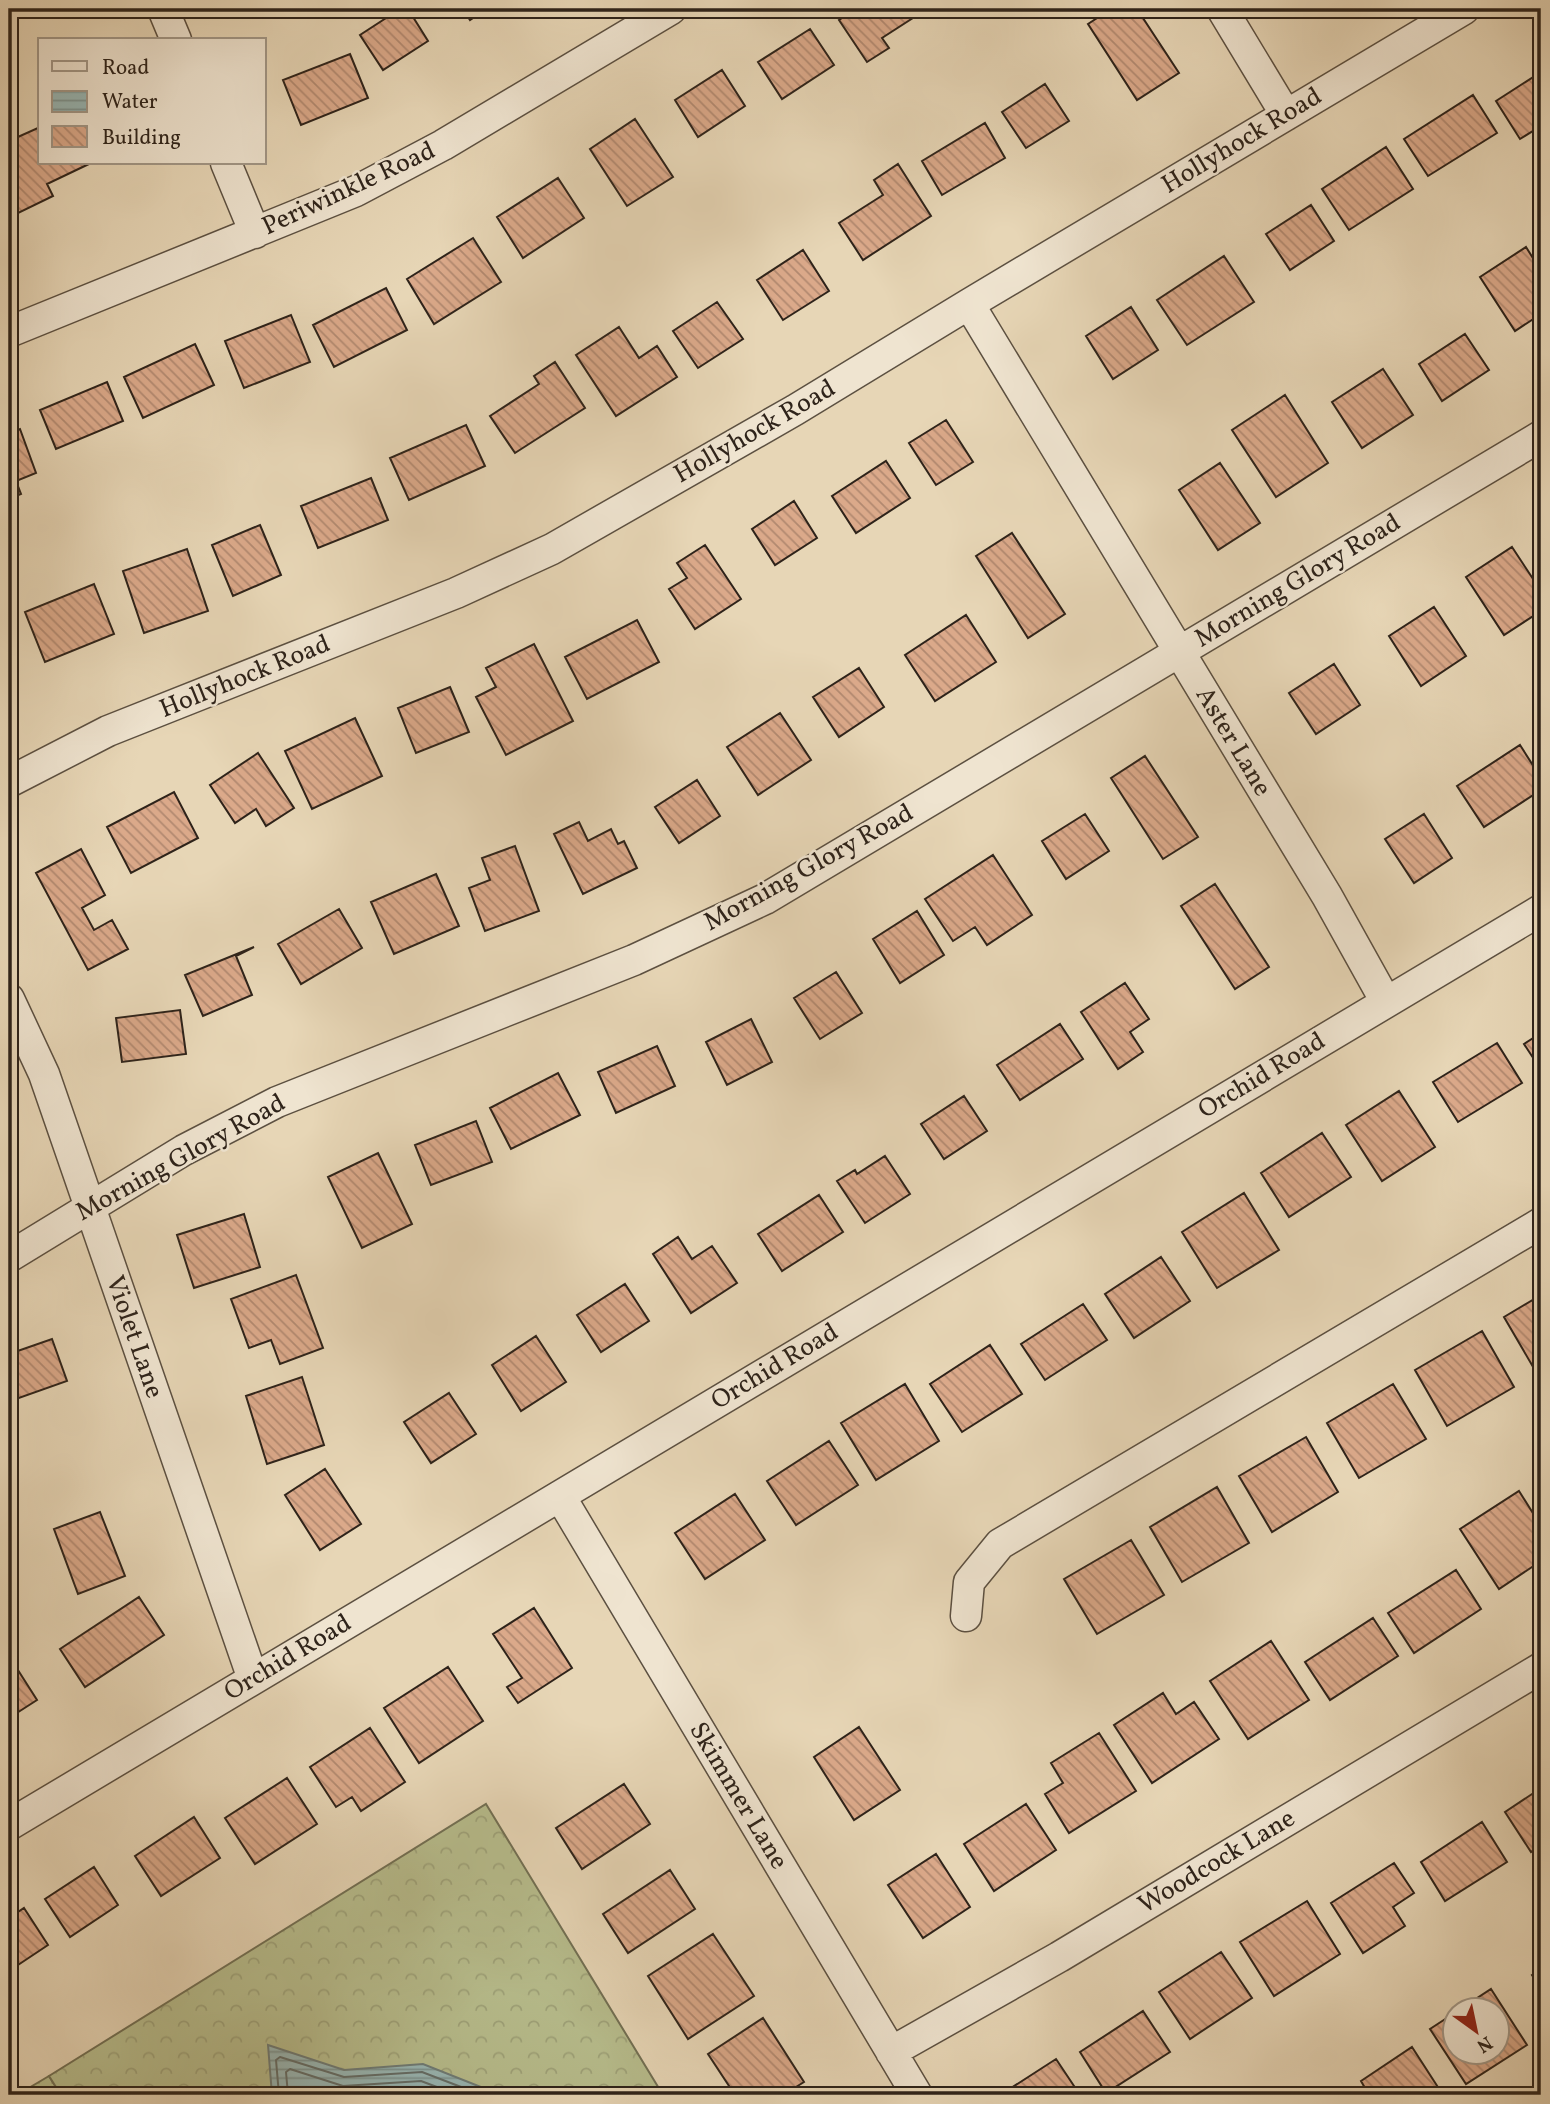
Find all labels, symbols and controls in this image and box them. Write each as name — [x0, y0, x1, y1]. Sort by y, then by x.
legend — [38, 38, 266, 164]
text: Road — [102, 54, 149, 83]
street label: Hollyhock Road — [1155, 79, 1329, 203]
text: Water — [102, 88, 158, 117]
text: Building — [102, 124, 181, 153]
street label: Periwinkle Road — [257, 133, 441, 245]
street label: Hollyhock Road — [668, 371, 842, 493]
street label: Morning Glory Road — [1188, 505, 1408, 657]
street label: Hollyhock Road — [154, 626, 336, 728]
street label: Aster Lane — [1186, 680, 1280, 804]
street label: Morning Glory Road — [698, 795, 920, 941]
street label: Orchid Road — [1192, 1024, 1332, 1128]
street label: Morning Glory Road — [70, 1085, 292, 1231]
street label: Violet Lane — [96, 1271, 172, 1403]
street label: Orchid Road — [705, 1315, 845, 1419]
street label: Orchid Road — [218, 1606, 358, 1710]
street label: Skimmer Lane — [680, 1716, 796, 1876]
street label: Woodcock Lane — [1132, 1801, 1302, 1923]
north arrow — [1442, 1996, 1512, 2066]
text: N — [1471, 2029, 1497, 2058]

